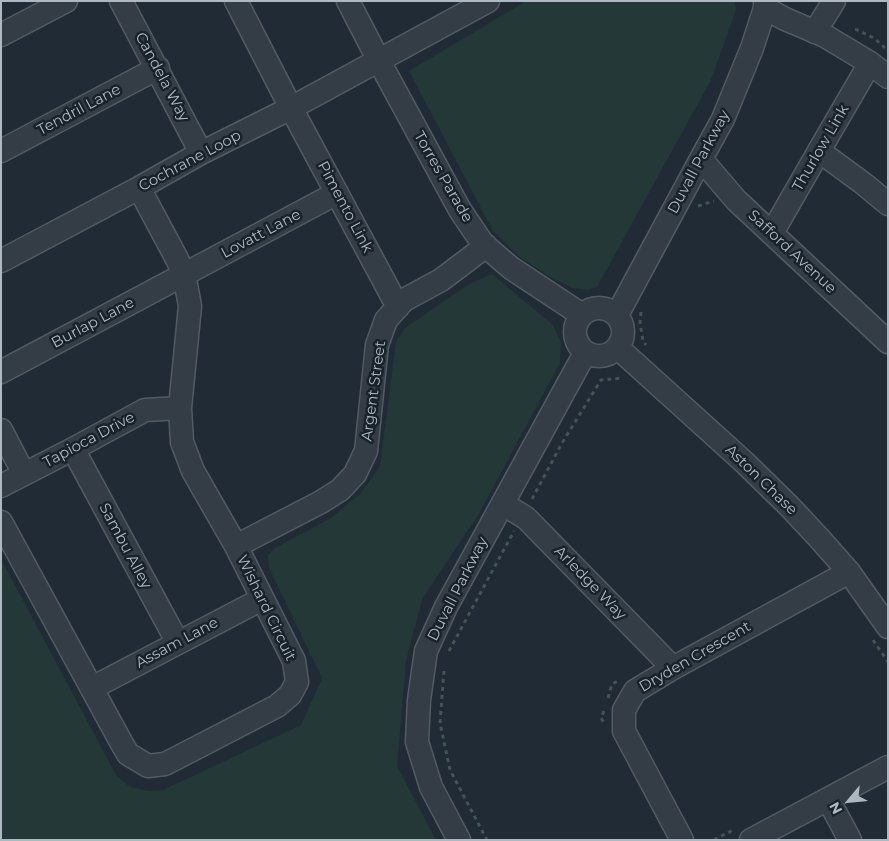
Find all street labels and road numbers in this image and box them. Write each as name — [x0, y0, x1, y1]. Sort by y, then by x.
street label: Candela Way — [131, 29, 193, 125]
street label: Tendril Lane — [34, 80, 124, 140]
street label: Thurlow Link — [789, 101, 853, 195]
street label: Duvall Parkway — [664, 107, 734, 217]
street label: Cochrane Loop — [136, 126, 244, 196]
street label: Torres Parade — [410, 128, 476, 226]
street label: Pimento Link — [313, 158, 377, 256]
street label: Lovatt Lane — [218, 206, 304, 262]
street label: Safford Avenue — [744, 207, 840, 297]
street label: Burlap Lane — [49, 294, 137, 352]
street label: Argent Street — [358, 340, 390, 442]
street label: Tapioca Drive — [40, 408, 138, 472]
street label: Aston Chase — [721, 441, 801, 519]
street label: Sambu Alley — [95, 500, 155, 592]
street label: Duvall Parkway — [424, 534, 492, 644]
street label: Arledge Way — [550, 542, 630, 624]
street label: Wishard Circuit — [233, 552, 299, 664]
street label: Assam Lane — [133, 614, 221, 672]
street label: Dryden Crescent — [636, 618, 754, 696]

